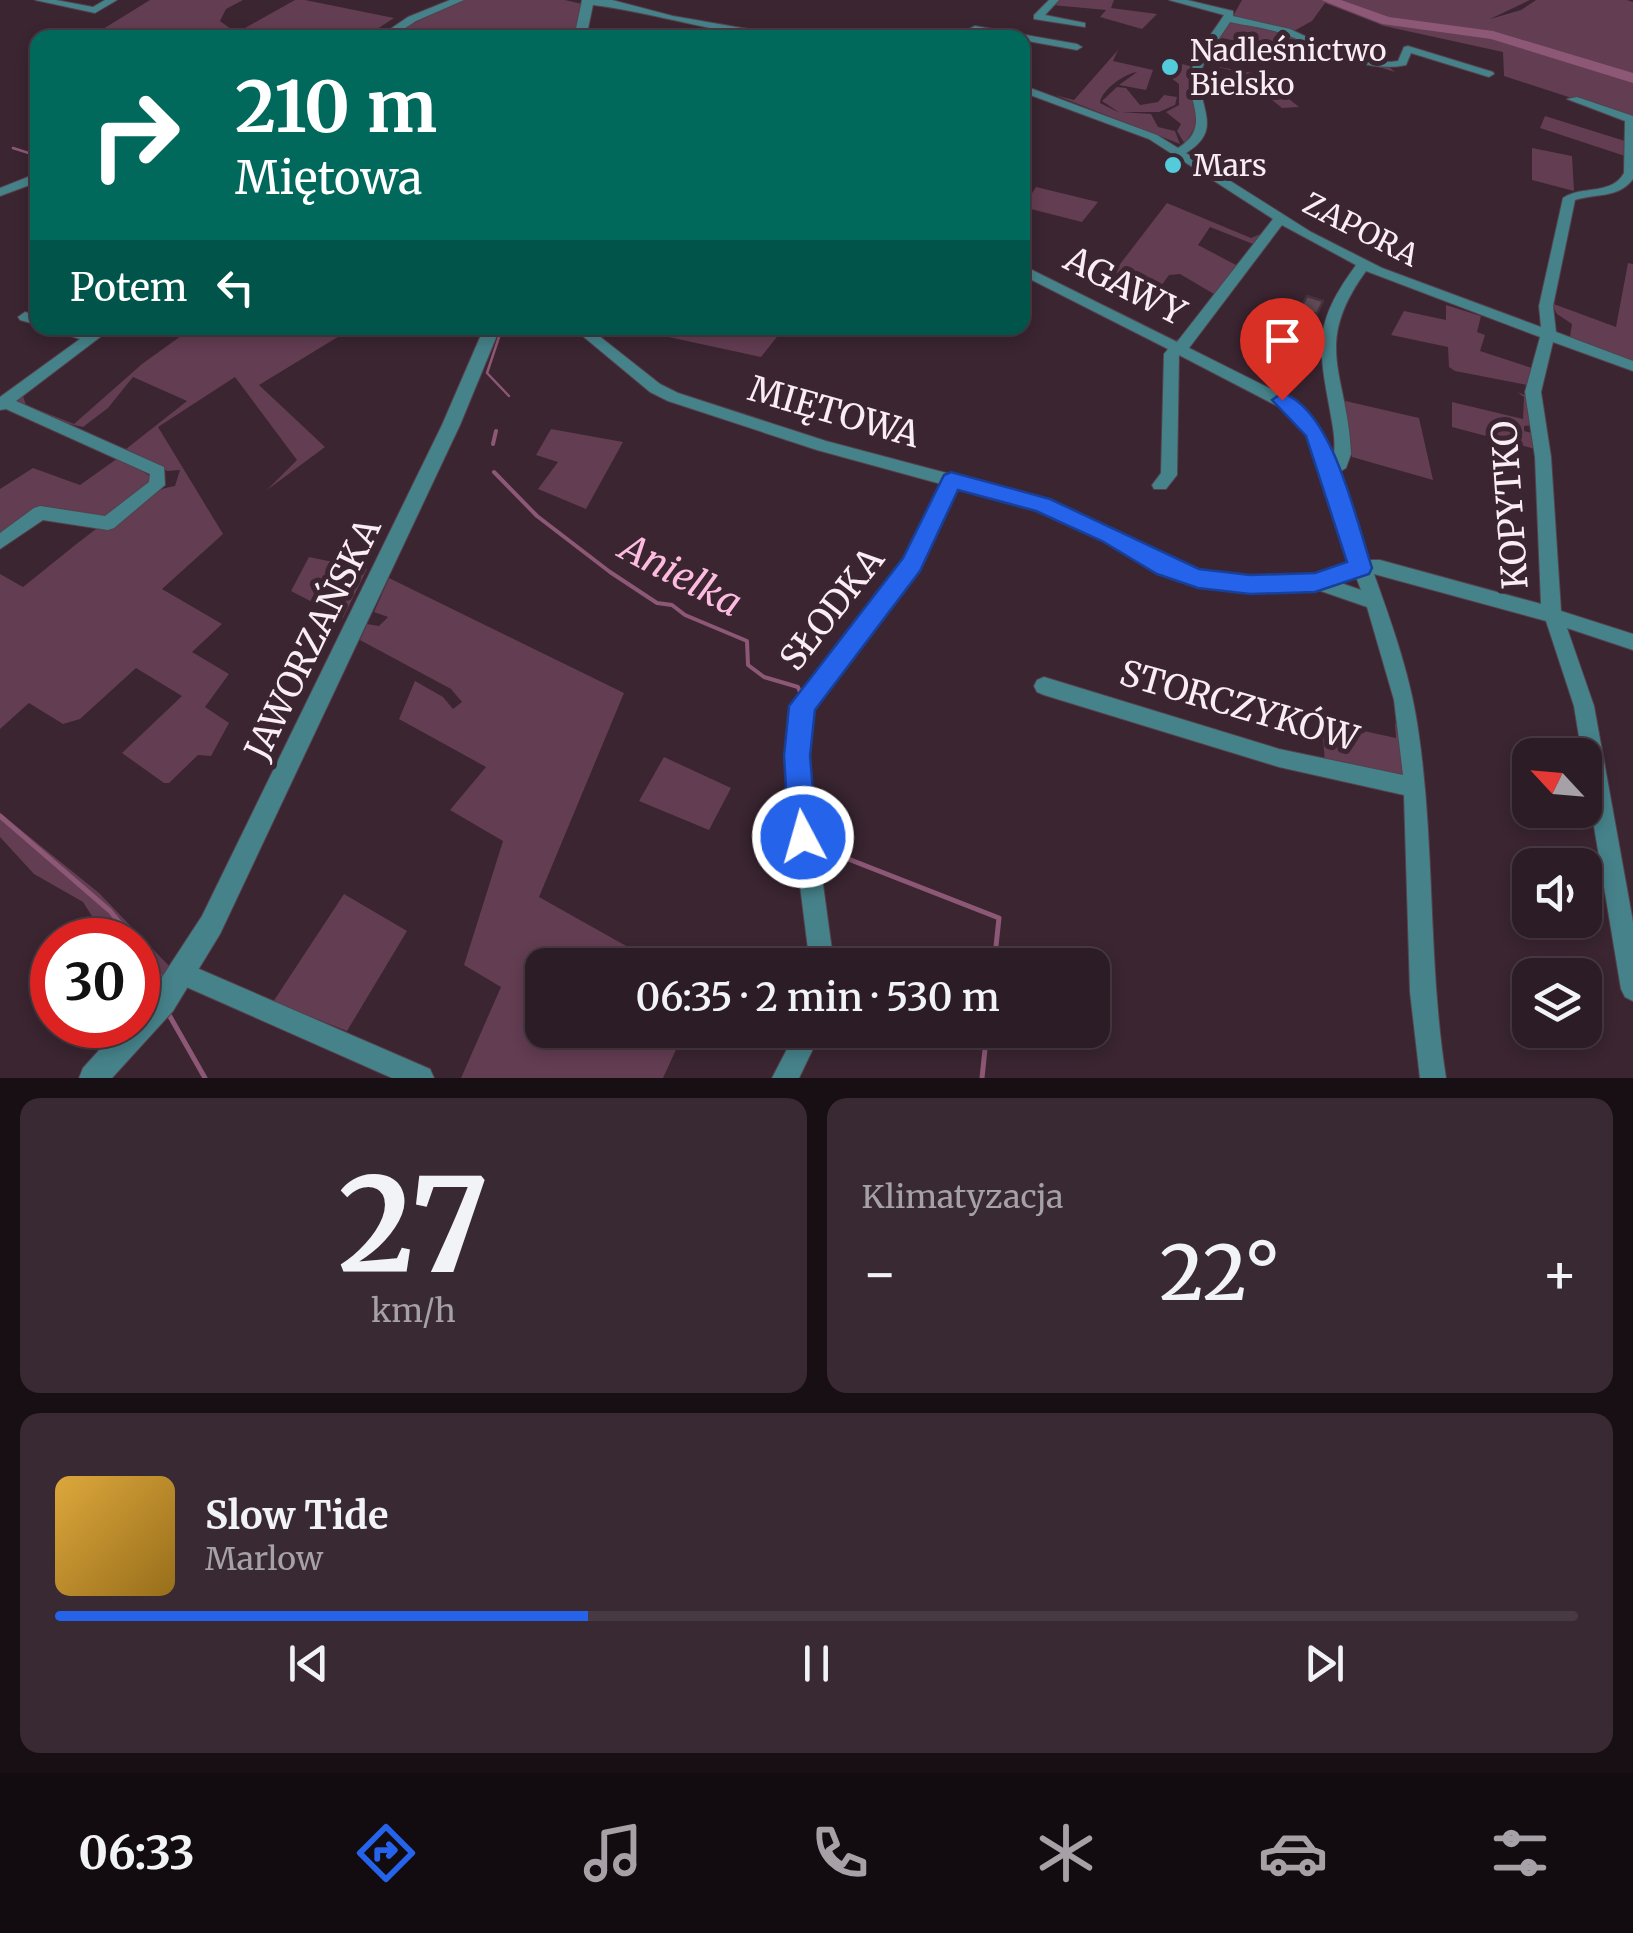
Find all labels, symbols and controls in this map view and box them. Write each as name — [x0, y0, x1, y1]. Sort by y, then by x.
place label: Nadleśnictwo Bielsko — [1190, 31, 1387, 103]
marker: Nadleśnictwo Bielsko — [1159, 56, 1181, 78]
text: 210 m — [235, 63, 437, 151]
icon: right — [70, 70, 200, 200]
place label: Mars — [1193, 146, 1267, 184]
text: Miętowa — [235, 150, 422, 206]
marker: Mars — [1162, 154, 1184, 176]
street label: ZAPORA — [1297, 184, 1426, 275]
street label: AGAWY — [1056, 236, 1194, 335]
icon: left — [208, 260, 263, 315]
text: Potem — [70, 264, 188, 311]
pin — [1240, 298, 1325, 401]
icon: arrive — [1255, 313, 1310, 368]
street label: MIĘTOWA — [744, 367, 925, 457]
street label: KOPYTKO — [1482, 419, 1538, 591]
street label: JAWORZAŃSKA — [234, 510, 391, 768]
water label: Anielka — [610, 522, 750, 626]
street label: SŁODKA — [770, 539, 894, 679]
street label: STORCZYKÓW — [1115, 650, 1365, 761]
north arrow — [1512, 738, 1602, 828]
map controls — [1512, 738, 1602, 1048]
position arrow — [751, 785, 855, 889]
button: sound — [1512, 848, 1602, 938]
speed limit sign: 30 — [30, 918, 160, 1048]
button: layers — [1512, 958, 1602, 1048]
text: 06:35 · 2 min · 530 m — [635, 974, 1000, 1021]
text: 27 — [338, 1144, 488, 1307]
text: Klimatyzacja — [862, 1177, 1063, 1217]
text: 22° — [1160, 1226, 1280, 1320]
text: − — [862, 1239, 898, 1308]
text: + — [1541, 1239, 1578, 1308]
text: km/h — [371, 1291, 456, 1331]
text: Slow Tide — [205, 1492, 389, 1539]
text: Marlow — [205, 1539, 323, 1579]
icon: previous — [281, 1636, 336, 1691]
icon: pause — [789, 1636, 844, 1691]
icon: next — [1297, 1636, 1352, 1691]
icon: directions — [351, 1818, 421, 1888]
icon: music — [578, 1818, 648, 1888]
icon: phone — [805, 1818, 875, 1888]
icon: climate — [1031, 1818, 1101, 1888]
icon: car — [1258, 1818, 1328, 1888]
icon: filters — [1485, 1818, 1555, 1888]
text: 06:33 — [78, 1825, 195, 1881]

